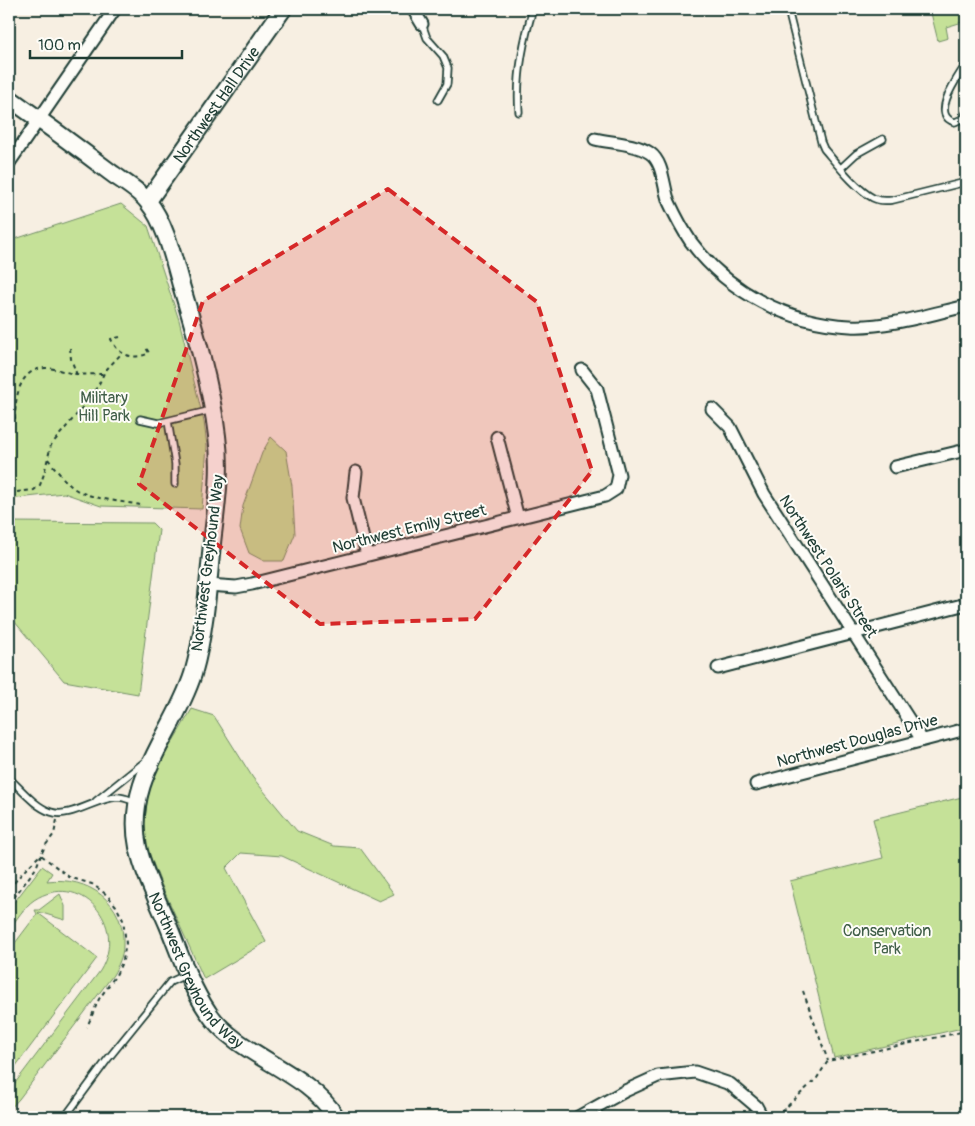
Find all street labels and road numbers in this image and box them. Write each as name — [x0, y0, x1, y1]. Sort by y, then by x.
street label: Northwest Hall Drive — [169, 43, 265, 167]
street label: Northwest Greyhound Way — [187, 473, 229, 653]
street label: Northwest Polaris Street — [775, 491, 882, 642]
street label: Northwest Emily Street — [330, 500, 489, 558]
street label: Northwest Douglas Drive — [775, 710, 940, 772]
street label: Northwest Greyhound Way — [144, 889, 247, 1053]

